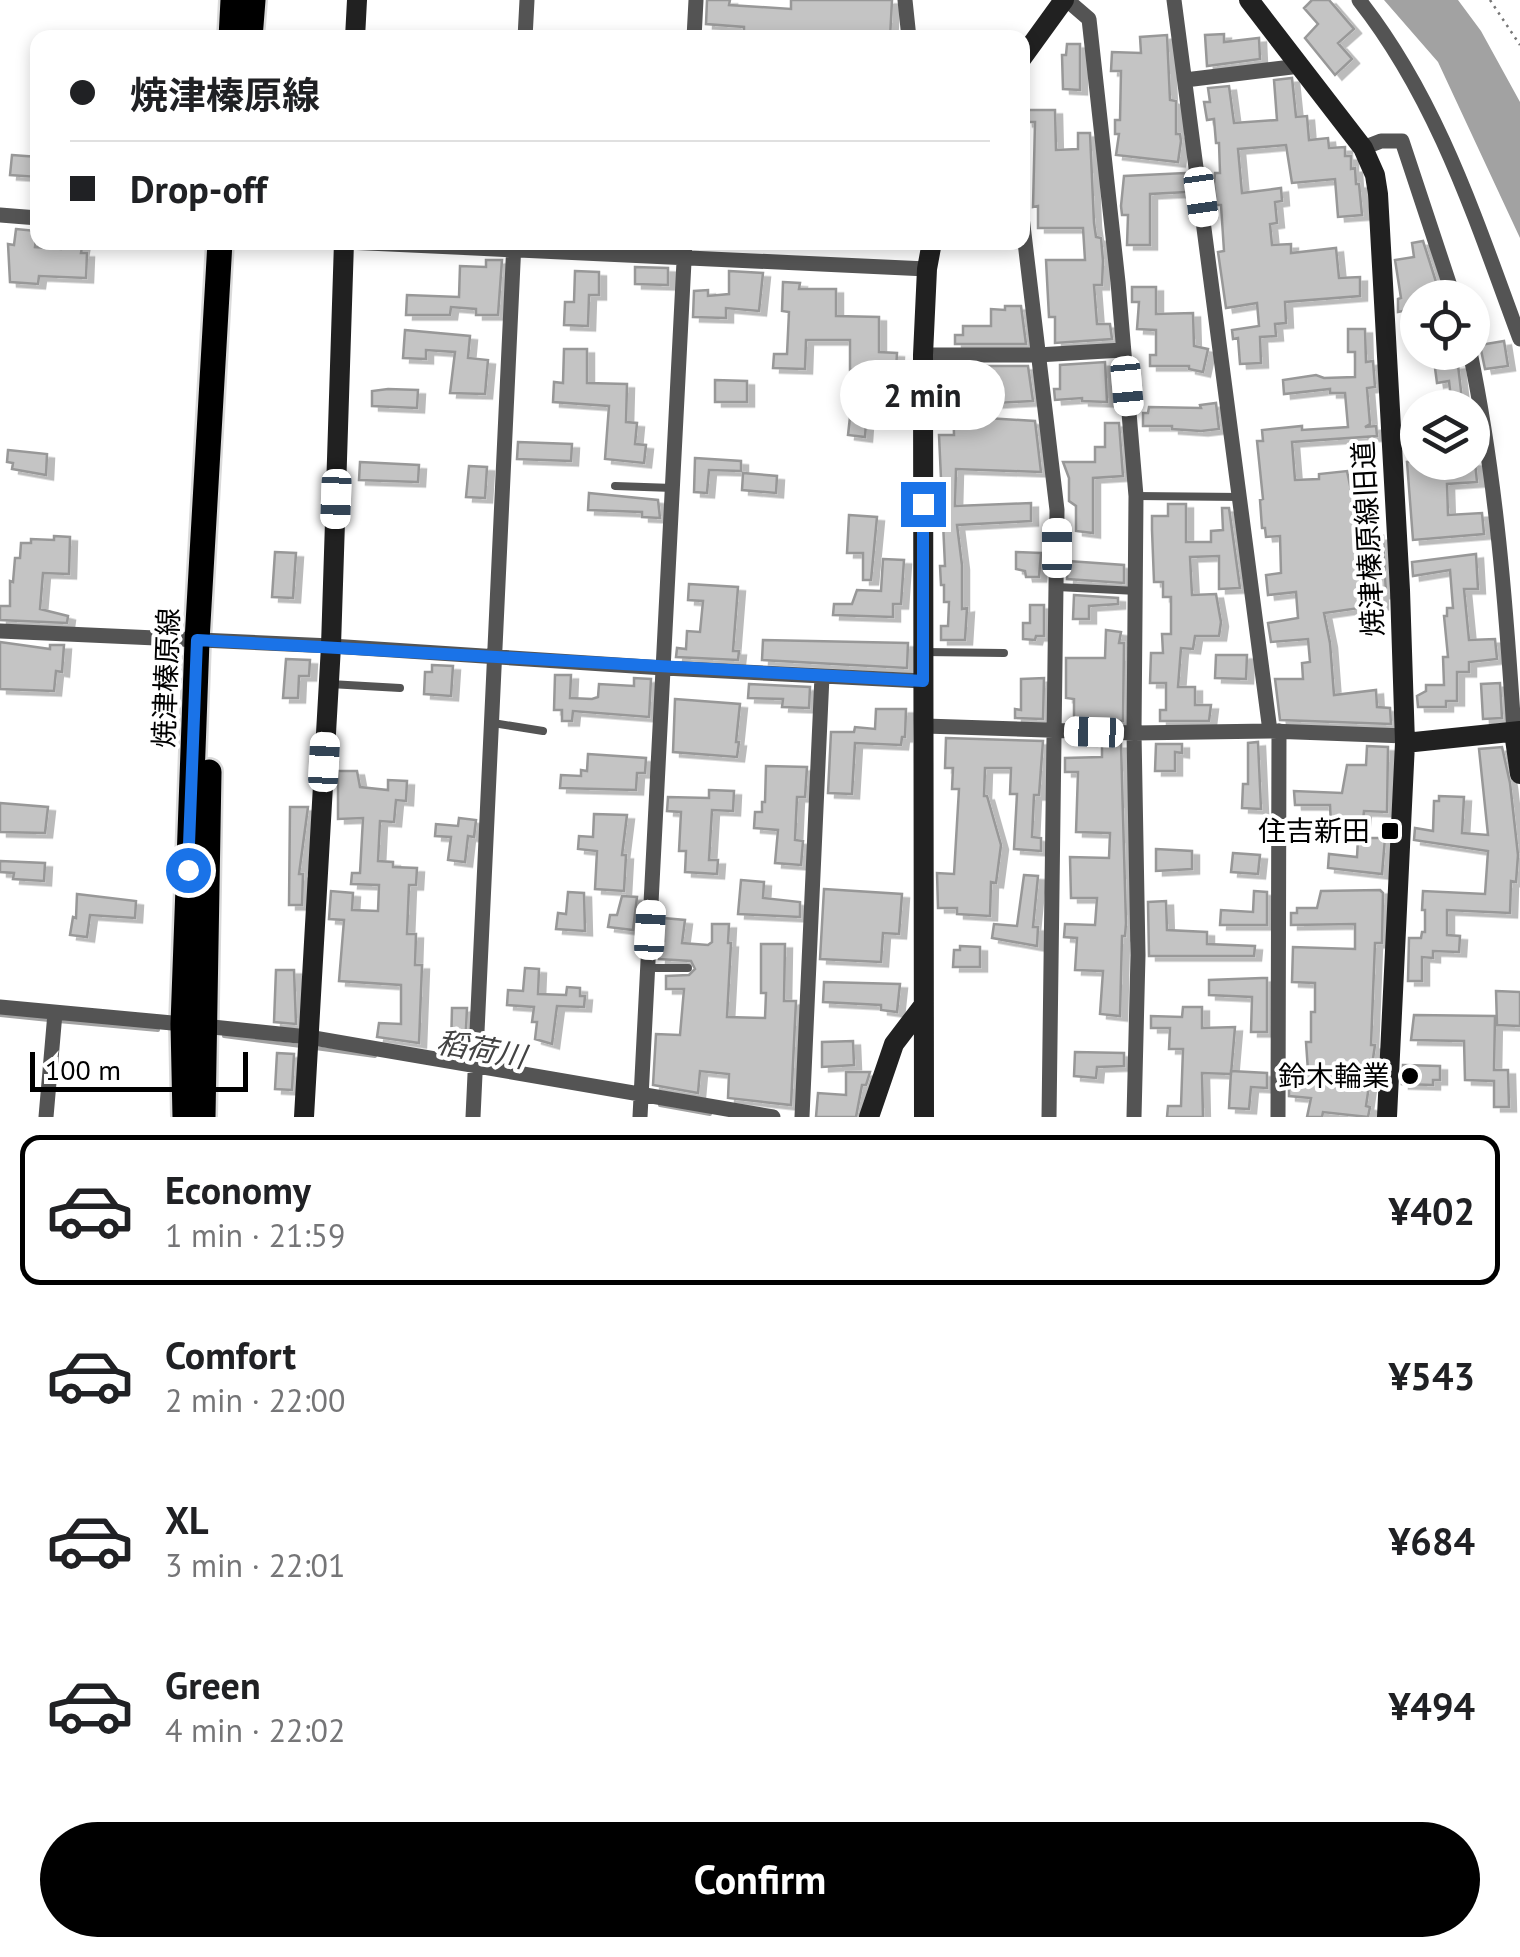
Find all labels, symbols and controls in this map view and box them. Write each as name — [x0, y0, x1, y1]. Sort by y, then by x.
text: 焼津榛原線 — [130, 70, 320, 119]
text: Drop-off — [130, 164, 267, 213]
car — [1182, 165, 1220, 229]
map controls — [1400, 280, 1490, 480]
button: locate — [1400, 280, 1490, 370]
car — [1109, 355, 1145, 417]
callout: 2 min — [840, 359, 1006, 429]
text: 2 min — [883, 374, 962, 416]
button: layers — [1400, 390, 1490, 480]
street label: 焼津榛原線旧道 — [1344, 440, 1391, 638]
car — [320, 468, 352, 530]
route end — [901, 482, 946, 527]
car — [1042, 518, 1072, 578]
street label: 焼津榛原線 — [145, 607, 186, 749]
car — [1063, 716, 1125, 748]
car — [307, 731, 341, 793]
place label: 住吉新田 — [1258, 812, 1370, 849]
marker: 住吉新田 — [1379, 820, 1401, 842]
route start — [166, 848, 211, 893]
car — [633, 899, 667, 961]
water label: 稻荷川 — [434, 1022, 532, 1076]
scale bar — [30, 1047, 248, 1092]
text: 100 m — [45, 1051, 121, 1088]
place label: 鈴木輪業 — [1278, 1057, 1390, 1094]
marker: 鈴木輪業 — [1399, 1065, 1421, 1087]
icon: car — [45, 1165, 135, 1255]
text: Economy — [165, 1165, 311, 1214]
text: ¥402 — [1389, 1186, 1475, 1235]
text: 1 min · 21:59 — [165, 1214, 345, 1256]
icon: car — [45, 1330, 135, 1420]
text: Comfort — [165, 1330, 296, 1379]
text: ¥543 — [1389, 1351, 1475, 1400]
text: 2 min · 22:00 — [165, 1379, 345, 1421]
icon: car — [45, 1495, 135, 1585]
text: XL — [165, 1495, 209, 1544]
text: ¥684 — [1389, 1516, 1475, 1565]
text: 3 min · 22:01 — [165, 1544, 345, 1586]
icon: car — [45, 1660, 135, 1750]
text: Green — [165, 1660, 261, 1709]
text: ¥494 — [1389, 1681, 1475, 1730]
text: 4 min · 22:02 — [165, 1709, 345, 1751]
button: Confirm — [40, 1822, 1480, 1937]

